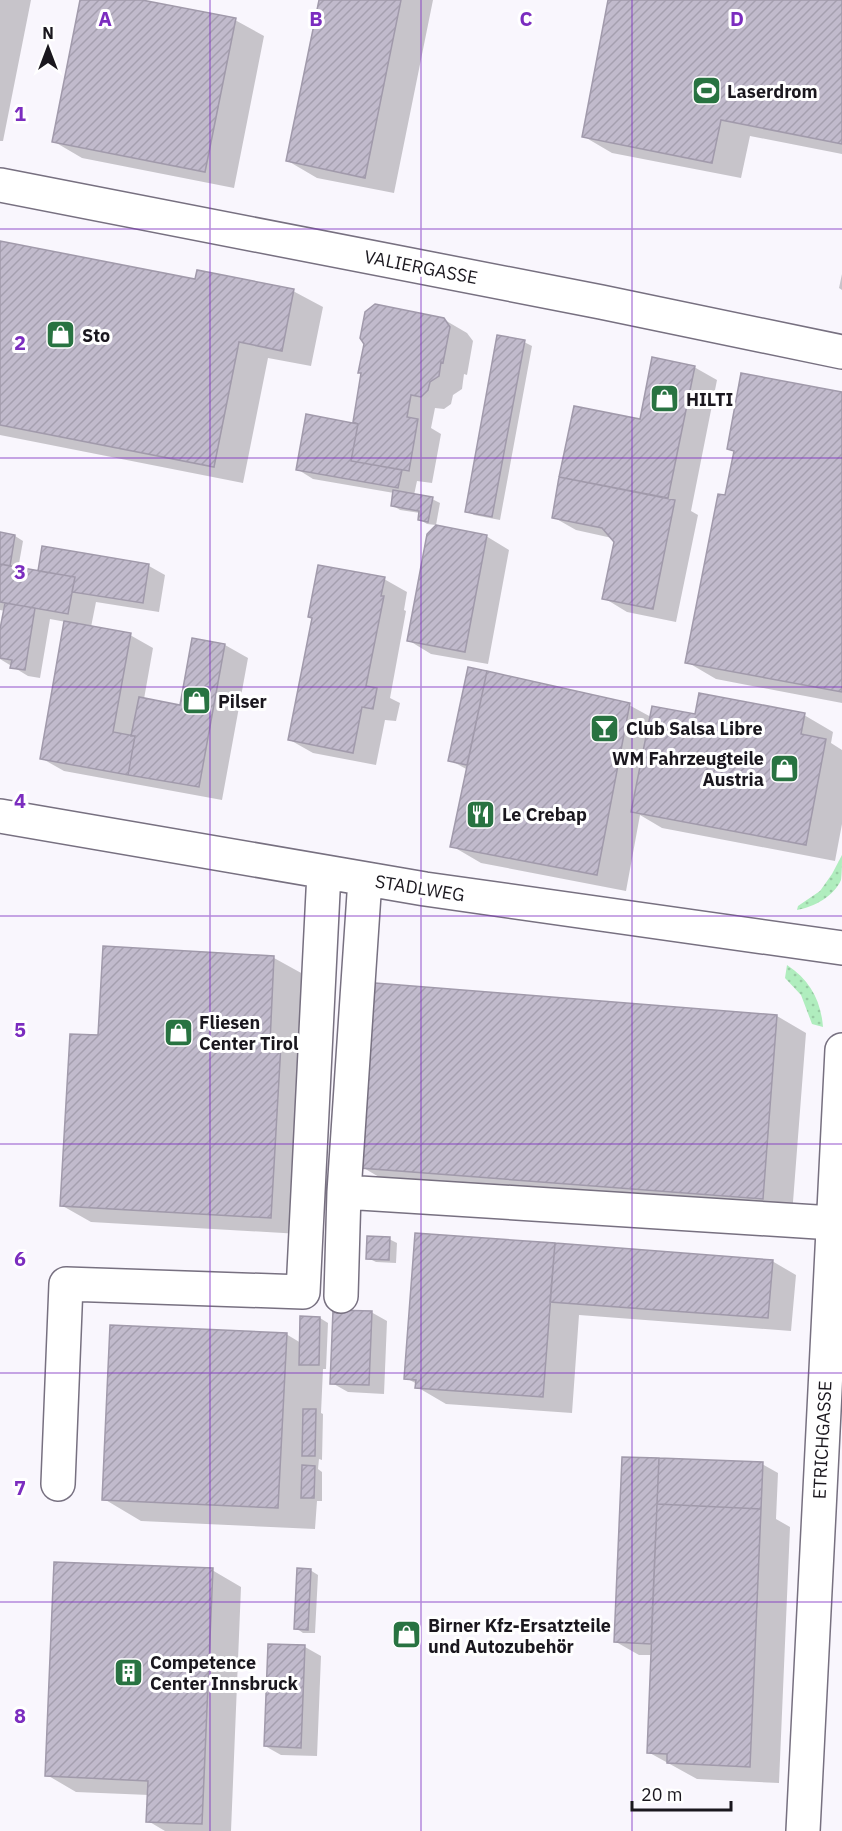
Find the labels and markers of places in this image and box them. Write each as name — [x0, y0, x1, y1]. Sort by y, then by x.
sports icon: Laserdrom — [690, 75, 722, 107]
place label: Laserdrom — [727, 80, 818, 103]
shop icon: Sto — [45, 319, 77, 351]
place label: Sto — [82, 324, 110, 347]
shop icon: HILTI — [649, 383, 681, 415]
place label: HILTI — [686, 388, 733, 411]
shop icon: Pilser — [181, 685, 213, 717]
place label: Pilser — [218, 690, 267, 713]
bar icon: Club Salsa Libre — [589, 712, 621, 744]
place label: Club Salsa Libre — [626, 717, 763, 740]
place label: WM Fahrzeugteile Austria — [612, 747, 764, 791]
shop icon: WM Fahrzeugteile Austria — [769, 752, 801, 784]
restaurant icon: Le Crebap — [465, 798, 497, 830]
place label: Le Crebap — [502, 803, 587, 826]
place label: Fliesen Center Tirol — [199, 1011, 299, 1055]
shop icon: Fliesen Center Tirol — [162, 1016, 194, 1048]
place label: Birner Kfz-Ersatzteile und Autozubehör — [428, 1614, 611, 1658]
shop icon: Birner Kfz-Ersatzteile und Autozubehör — [391, 1619, 423, 1651]
place label: Competence Center Innsbruck — [150, 1651, 299, 1695]
building icon: Competence Center Innsbruck — [113, 1656, 145, 1688]

